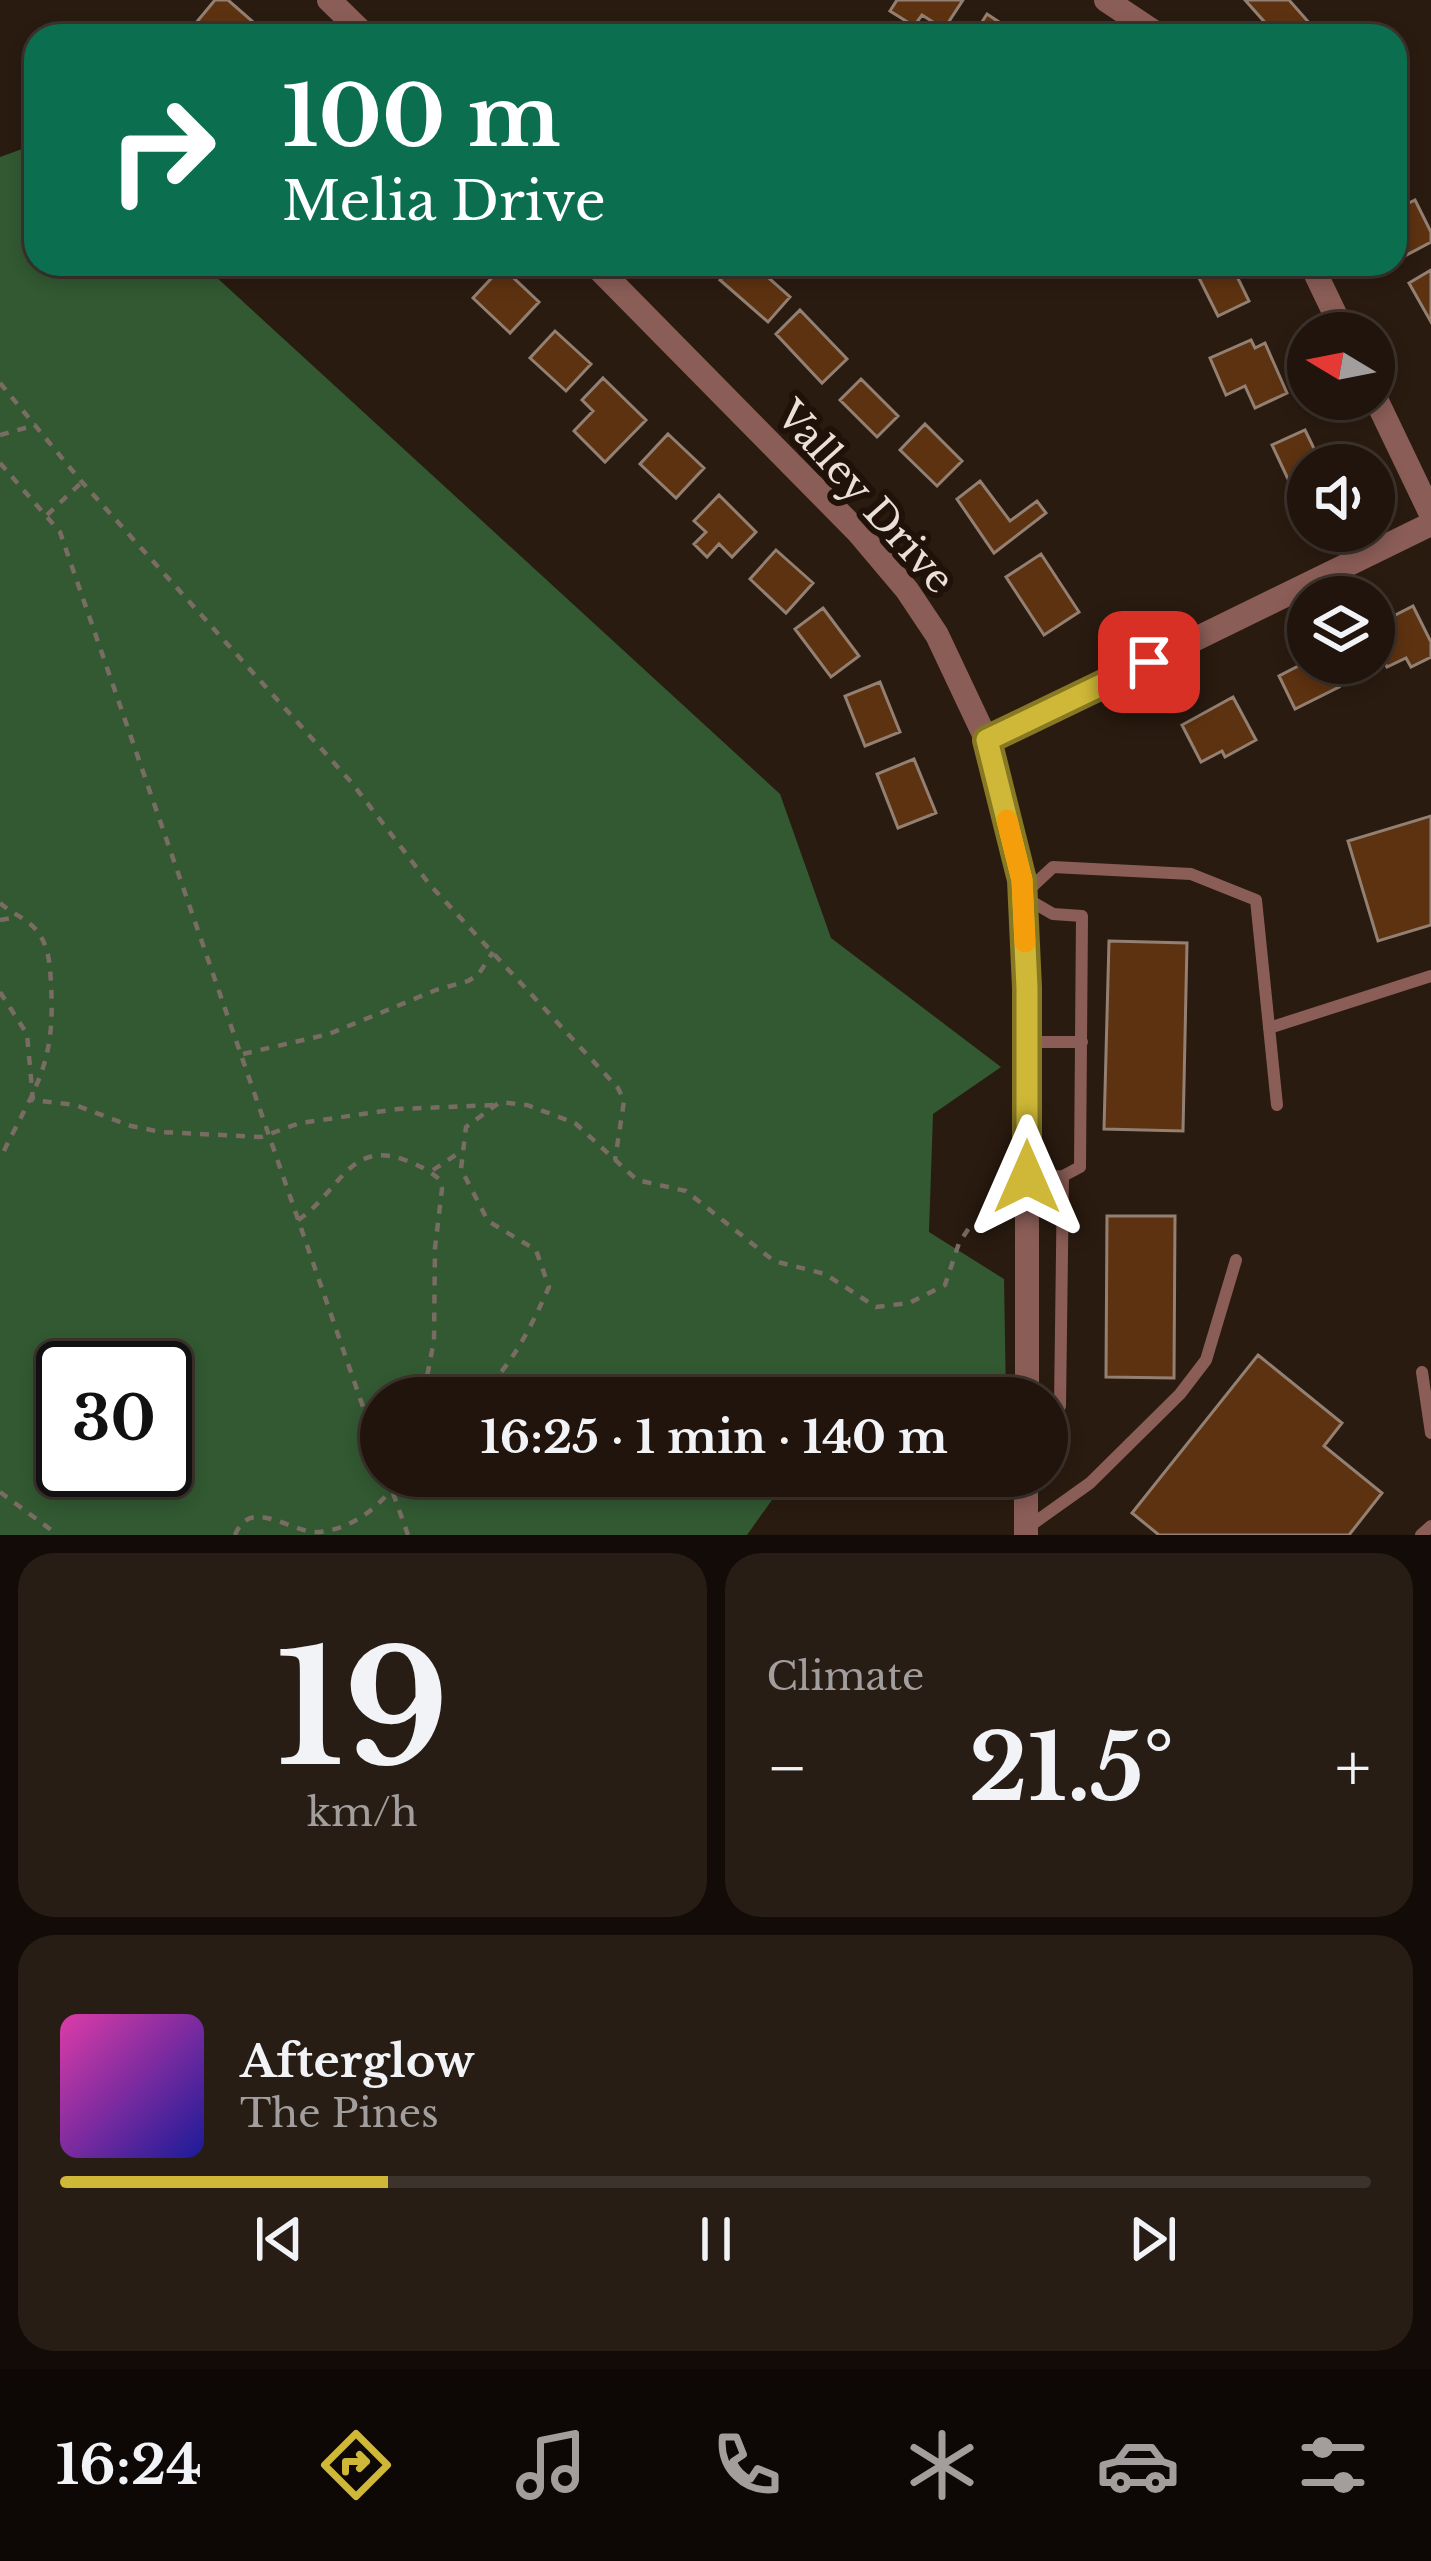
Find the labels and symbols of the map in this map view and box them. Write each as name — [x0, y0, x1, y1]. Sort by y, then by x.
north arrow — [1287, 312, 1395, 420]
street label: Valley Drive — [765, 390, 964, 603]
pin — [1098, 611, 1200, 713]
position arrow — [964, 1114, 1090, 1240]
speed limit sign: 30 — [36, 1341, 192, 1497]

